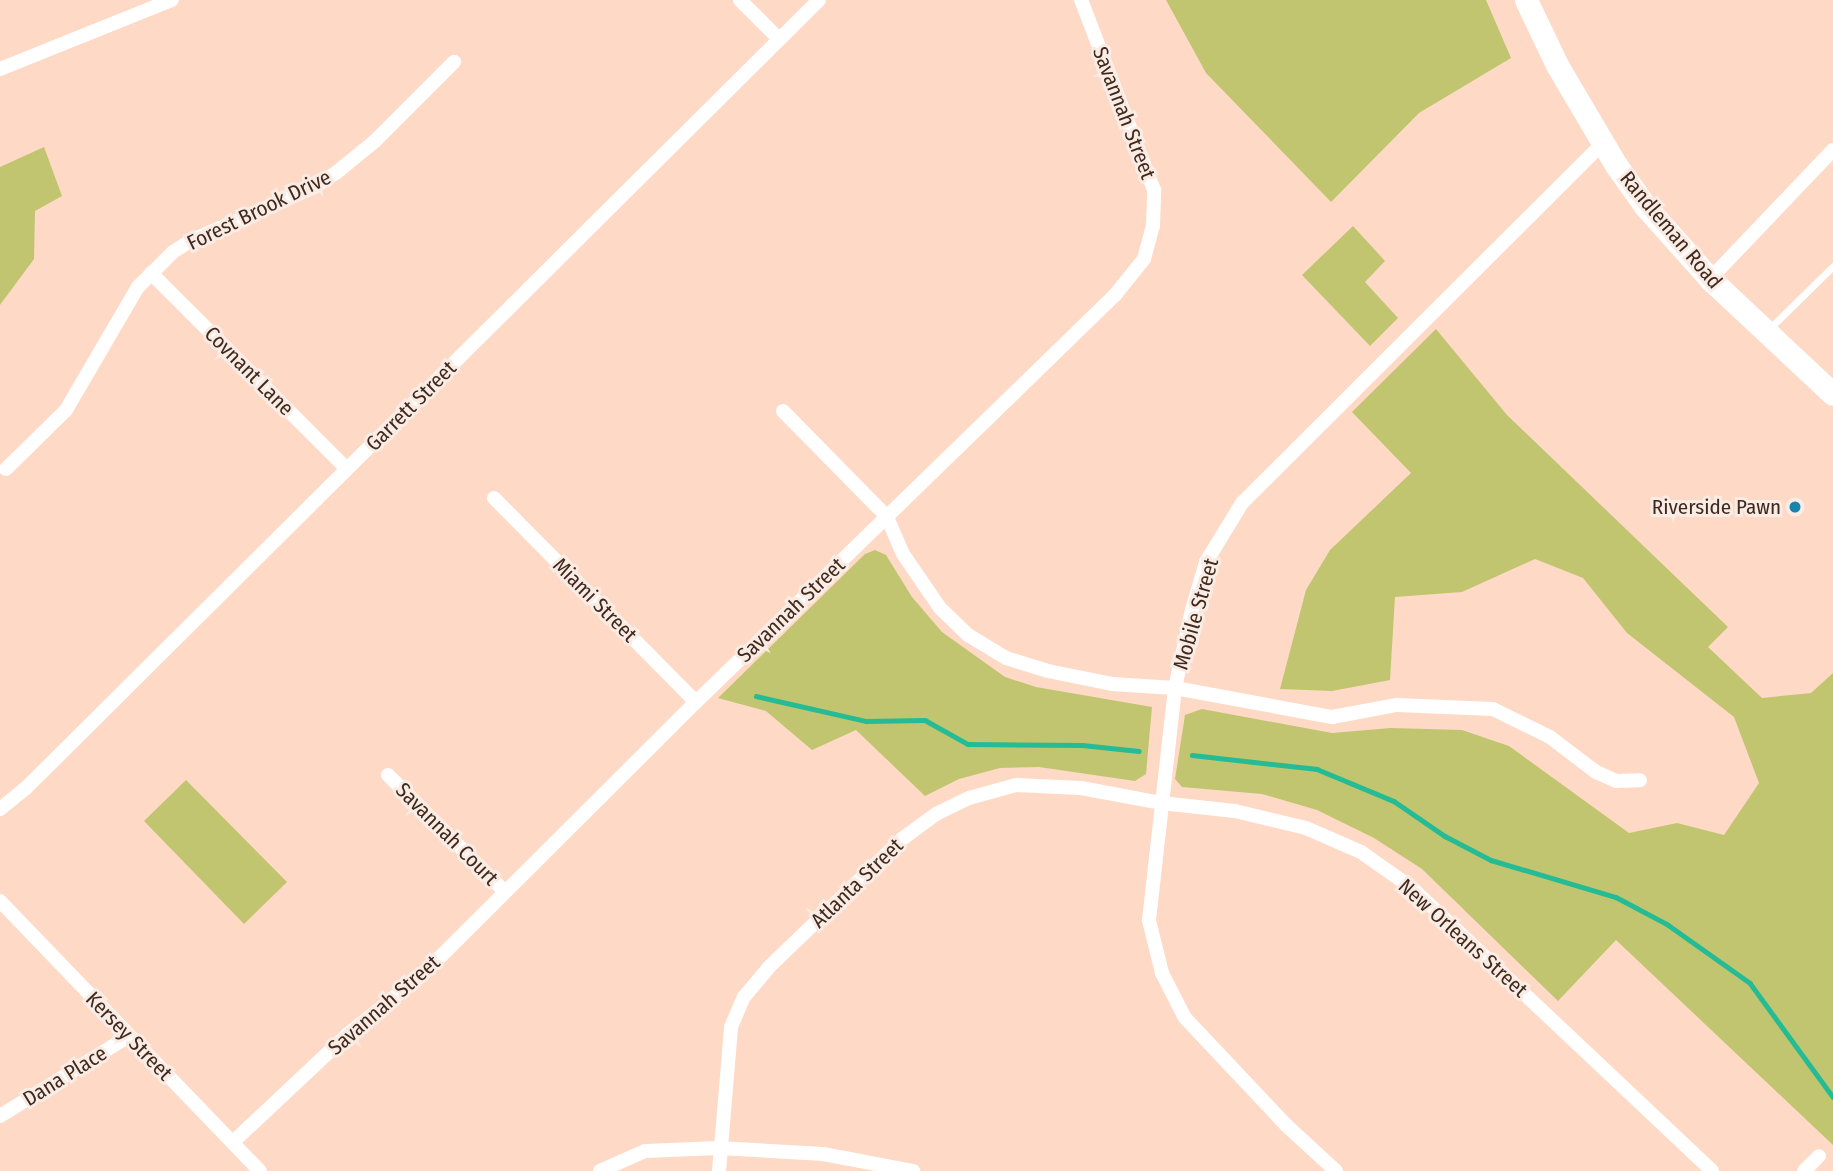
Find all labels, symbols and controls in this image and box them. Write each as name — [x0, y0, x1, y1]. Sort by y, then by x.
street label: Savannah Street — [1087, 43, 1161, 183]
street label: Forest Brook Drive — [183, 164, 335, 256]
street label: Randleman Road — [1615, 166, 1727, 294]
street label: Covnant Lane — [199, 321, 299, 421]
street label: Garrett Street — [361, 356, 461, 456]
place label: Riverside Pawn — [1652, 494, 1781, 520]
marker: Riverside Pawn — [1787, 499, 1803, 515]
street label: Savannah Street — [732, 552, 850, 668]
street label: Miami Street — [548, 553, 642, 647]
street label: Mobile Street — [1168, 555, 1224, 673]
street label: Savannah Court — [390, 777, 504, 891]
street label: Atlanta Street — [806, 833, 908, 933]
street label: New Orleans Street — [1393, 873, 1533, 1003]
street label: Savannah Street — [323, 950, 445, 1060]
street label: Kersey Street — [81, 986, 177, 1086]
street label: Dana Place — [18, 1040, 112, 1112]

